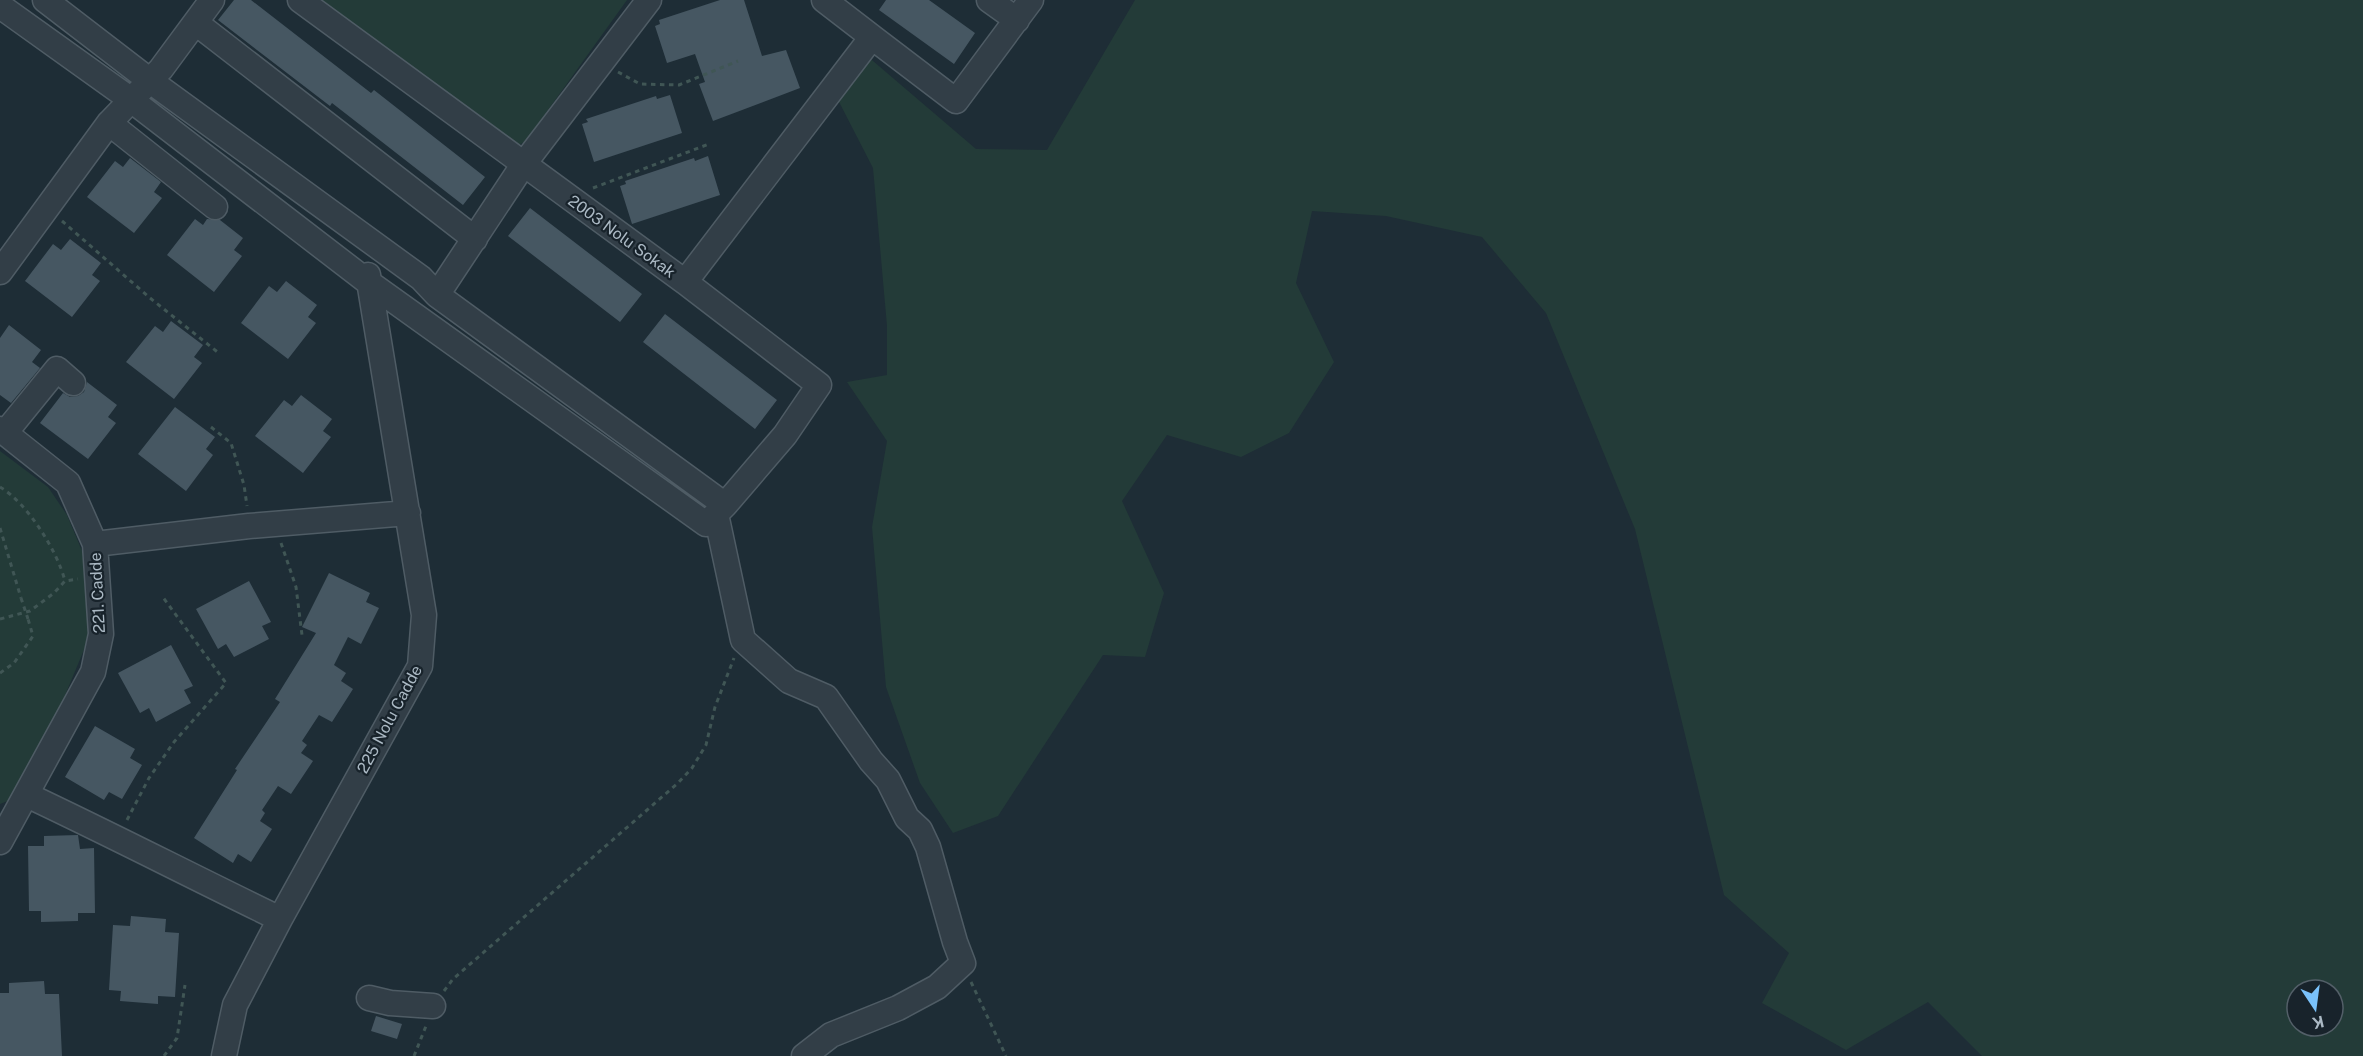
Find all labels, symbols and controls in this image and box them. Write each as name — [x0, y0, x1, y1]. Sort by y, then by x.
street label: 2003 Nolu Sokak — [564, 191, 679, 282]
street label: 221. Cadde — [86, 552, 109, 634]
street label: 225 Nolu Cadde — [353, 662, 426, 777]
north arrow — [2285, 978, 2345, 1038]
text: K — [2310, 1012, 2326, 1033]

